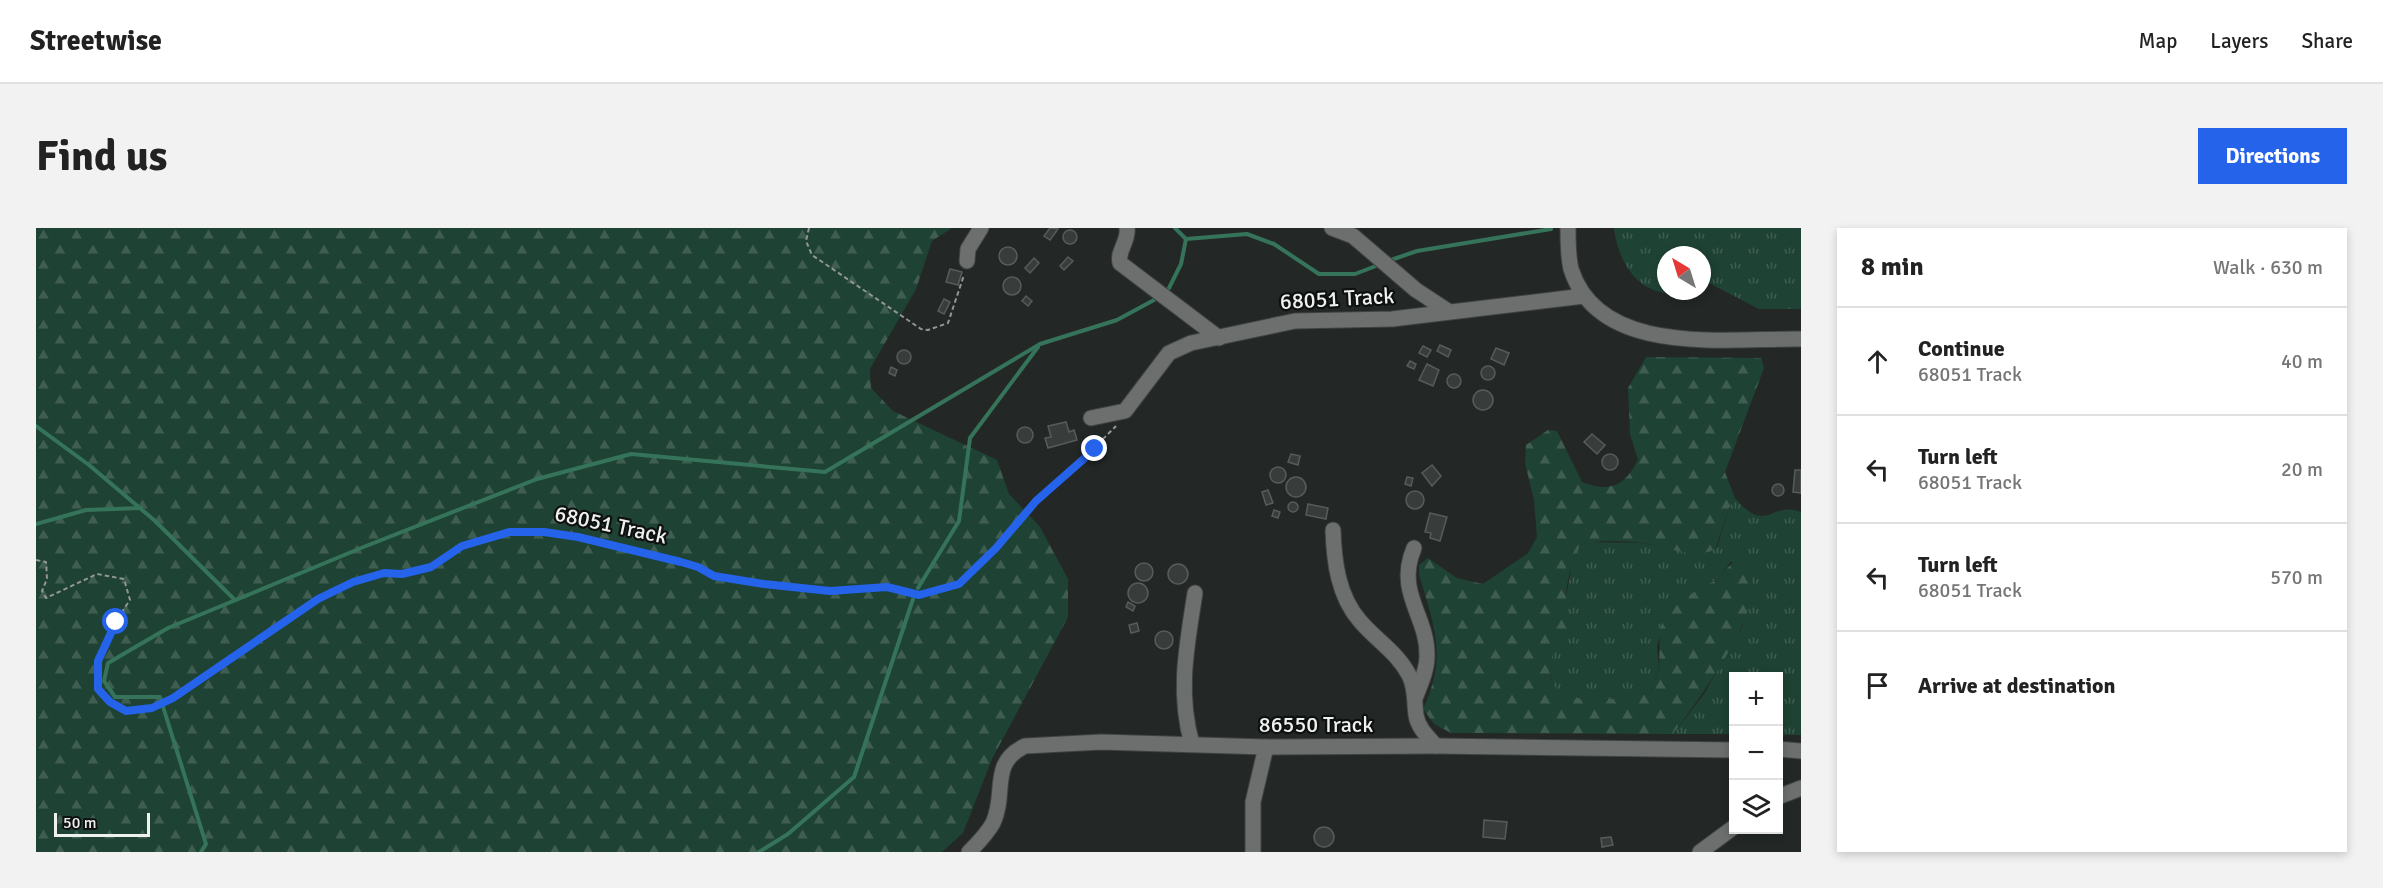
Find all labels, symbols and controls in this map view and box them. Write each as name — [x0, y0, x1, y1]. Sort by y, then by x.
text: Streetwise — [30, 24, 162, 58]
text: Map — [2139, 28, 2177, 54]
text: Layers — [2210, 28, 2268, 54]
text: Share — [2301, 28, 2353, 54]
button: Directions — [2198, 128, 2347, 184]
text: Find us — [36, 131, 167, 182]
north arrow — [1657, 246, 1711, 300]
text: 8 min — [1861, 251, 1924, 283]
text: Walk · 630 m — [2213, 255, 2323, 280]
street label: 68051 Track — [1279, 282, 1395, 315]
text: Continue — [1918, 335, 2005, 362]
icon: ahead — [1861, 345, 1894, 378]
text: 40 m — [2281, 349, 2323, 374]
text: 68051 Track — [1918, 362, 2022, 387]
route end — [1081, 435, 1107, 461]
text: Turn left — [1918, 443, 1998, 470]
icon: left — [1861, 453, 1894, 486]
text: 20 m — [2281, 457, 2323, 482]
text: 68051 Track — [1918, 470, 2022, 495]
street label: 68051 Track — [552, 499, 670, 550]
text: Turn left — [1918, 551, 1998, 578]
icon: left — [1861, 561, 1894, 594]
text: 570 m — [2270, 565, 2323, 590]
text: 68051 Track — [1918, 578, 2022, 603]
route start — [102, 608, 128, 634]
icon: arrive — [1861, 669, 1894, 702]
map controls — [1729, 672, 1783, 834]
button: + — [1729, 672, 1783, 726]
text: Arrive at destination — [1918, 672, 2115, 699]
street label: 86550 Track — [1259, 711, 1373, 738]
button: − — [1729, 726, 1783, 780]
button: layers — [1729, 780, 1783, 834]
scale bar — [54, 810, 150, 838]
text: 50 m — [63, 813, 97, 833]

